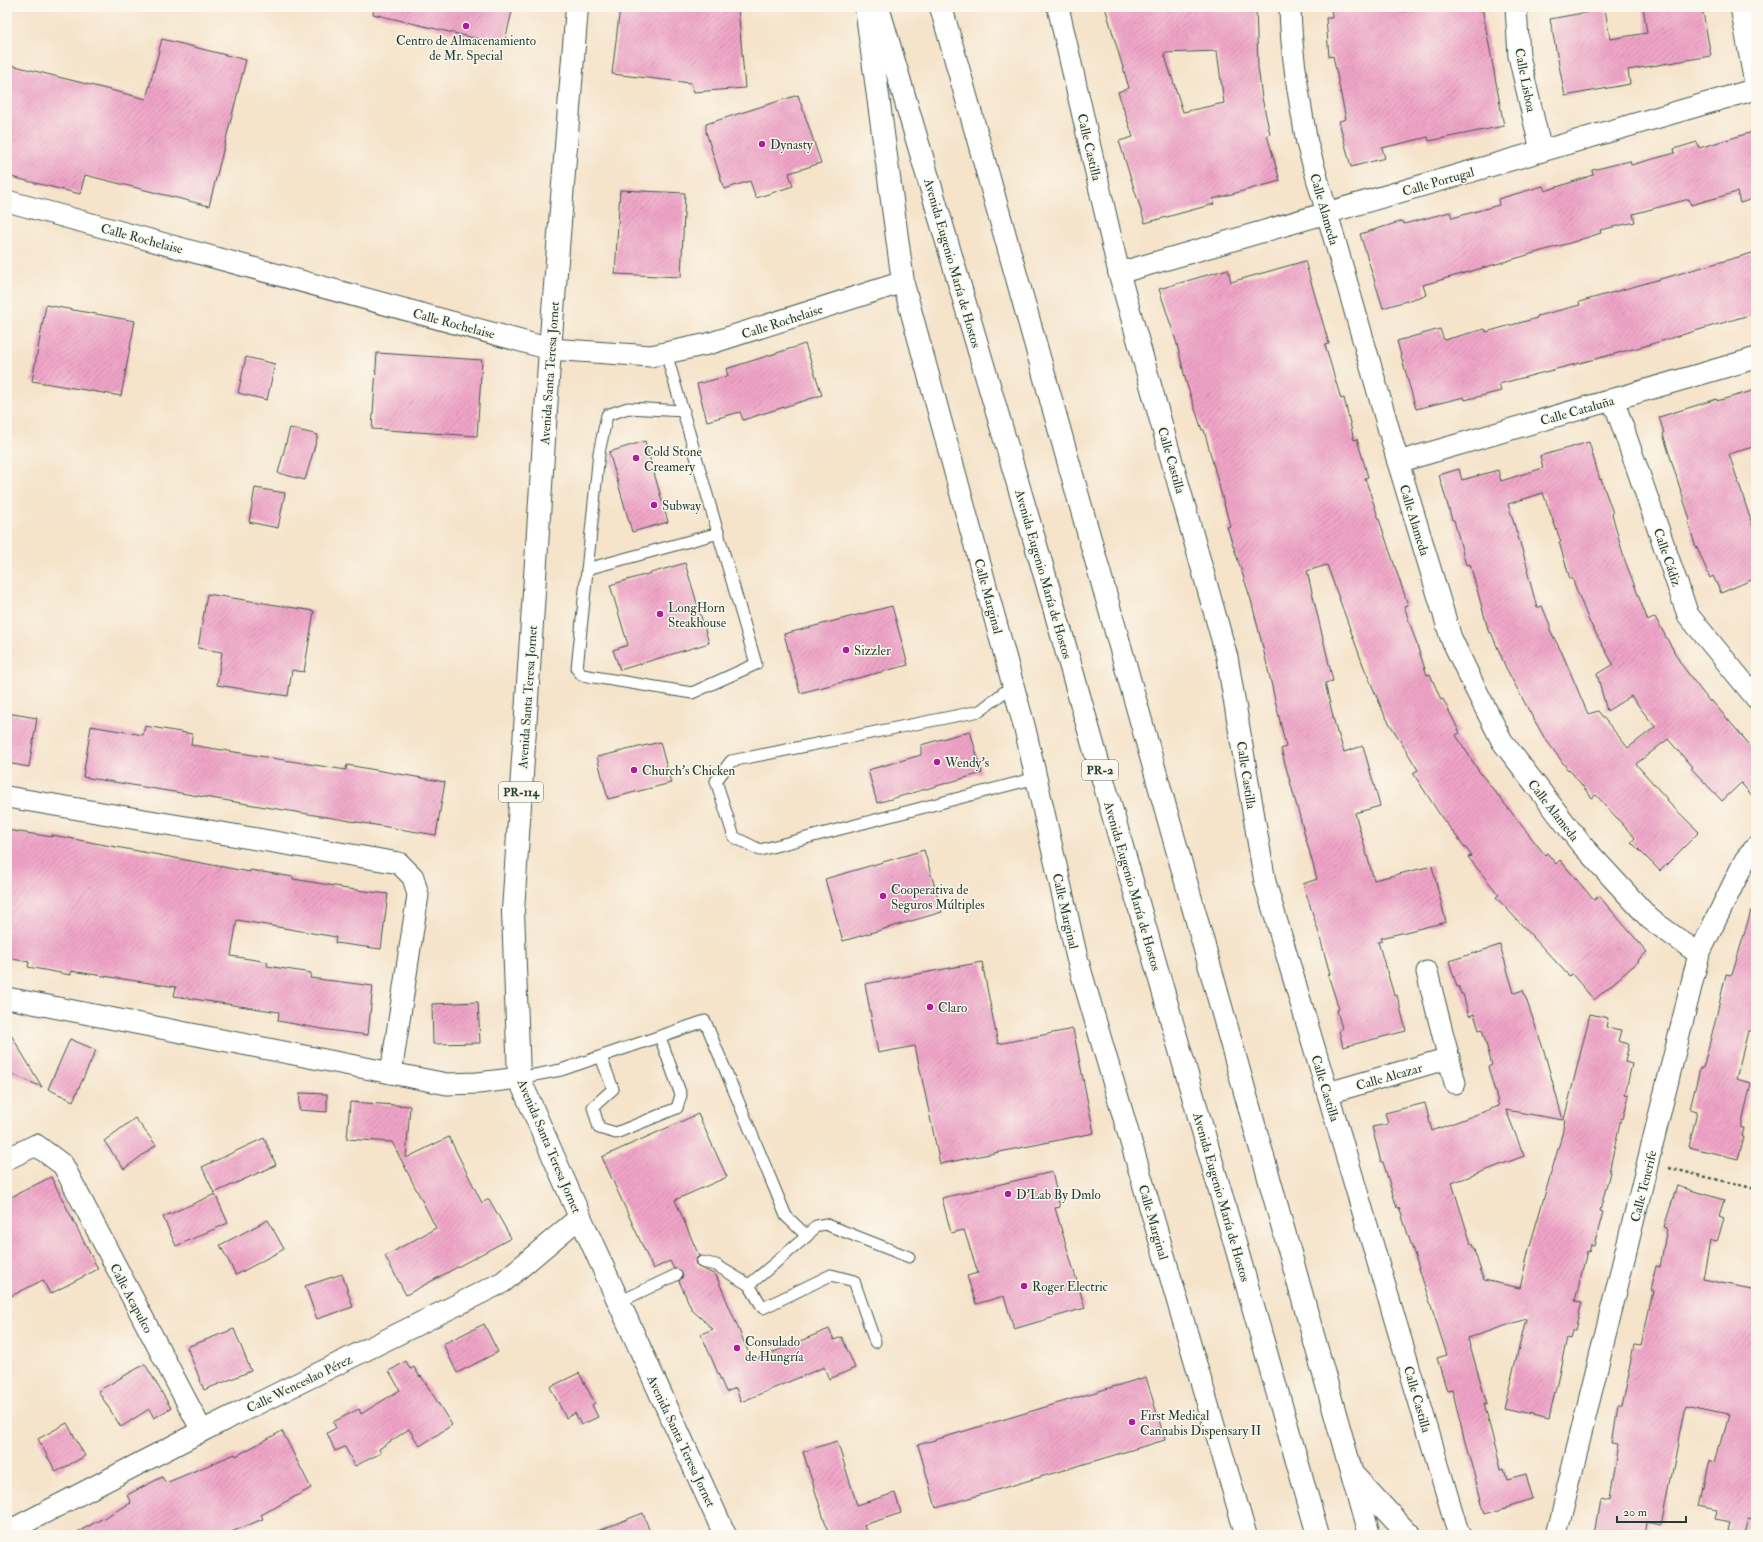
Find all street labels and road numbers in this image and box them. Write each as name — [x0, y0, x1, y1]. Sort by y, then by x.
street label: Calle Lisboa — [1511, 47, 1539, 114]
street label: Calle Castilla — [1074, 112, 1105, 183]
street label: Calle Portugal — [1401, 164, 1477, 200]
street label: Calle Alameda — [1306, 172, 1342, 248]
street label: Avenida Eugenio María de Hostos — [920, 176, 984, 350]
street label: Calle Rochelaise — [99, 220, 185, 258]
street label: Avenida Santa Teresa Jornet — [537, 301, 563, 446]
street label: Calle Rochelaise — [740, 301, 826, 343]
street label: Calle Rochelaise — [411, 305, 497, 343]
street label: Calle Cataluña — [1539, 393, 1617, 429]
street label: Calle Castilla — [1154, 425, 1188, 496]
street label: Calle Alameda — [1396, 483, 1433, 559]
street label: Avenida Eugenio María de Hostos — [1011, 487, 1075, 661]
street label: Calle Cádiz — [1650, 526, 1685, 589]
street label: Calle Marginal — [970, 557, 1006, 636]
street label: Avenida Santa Teresa Jornet — [515, 625, 541, 770]
street label: Calle Castilla — [1233, 740, 1259, 811]
road number: PR-2 — [1082, 760, 1118, 780]
street label: Calle Alameda — [1524, 777, 1583, 845]
road number: PR-114 — [499, 782, 543, 802]
street label: Avenida Eugenio María de Hostos — [1100, 799, 1164, 973]
street label: Calle Marginal — [1049, 872, 1082, 951]
street label: Calle Castilla — [1307, 1053, 1343, 1124]
street label: Calle Alcazar — [1354, 1060, 1424, 1094]
street label: Avenida Santa Teresa Jornet — [513, 1076, 585, 1216]
street label: Avenida Eugenio María de Hostos — [1189, 1110, 1253, 1284]
street label: Calle Tenerife — [1627, 1148, 1661, 1224]
street label: Calle Marginal — [1135, 1183, 1172, 1262]
street label: Calle Acapulco — [105, 1261, 156, 1336]
street label: Calle Wenceslao Pérez — [244, 1351, 356, 1416]
street label: Calle Castilla — [1400, 1364, 1434, 1435]
street label: Avenida Santa Teresa Jornet — [643, 1372, 719, 1510]

